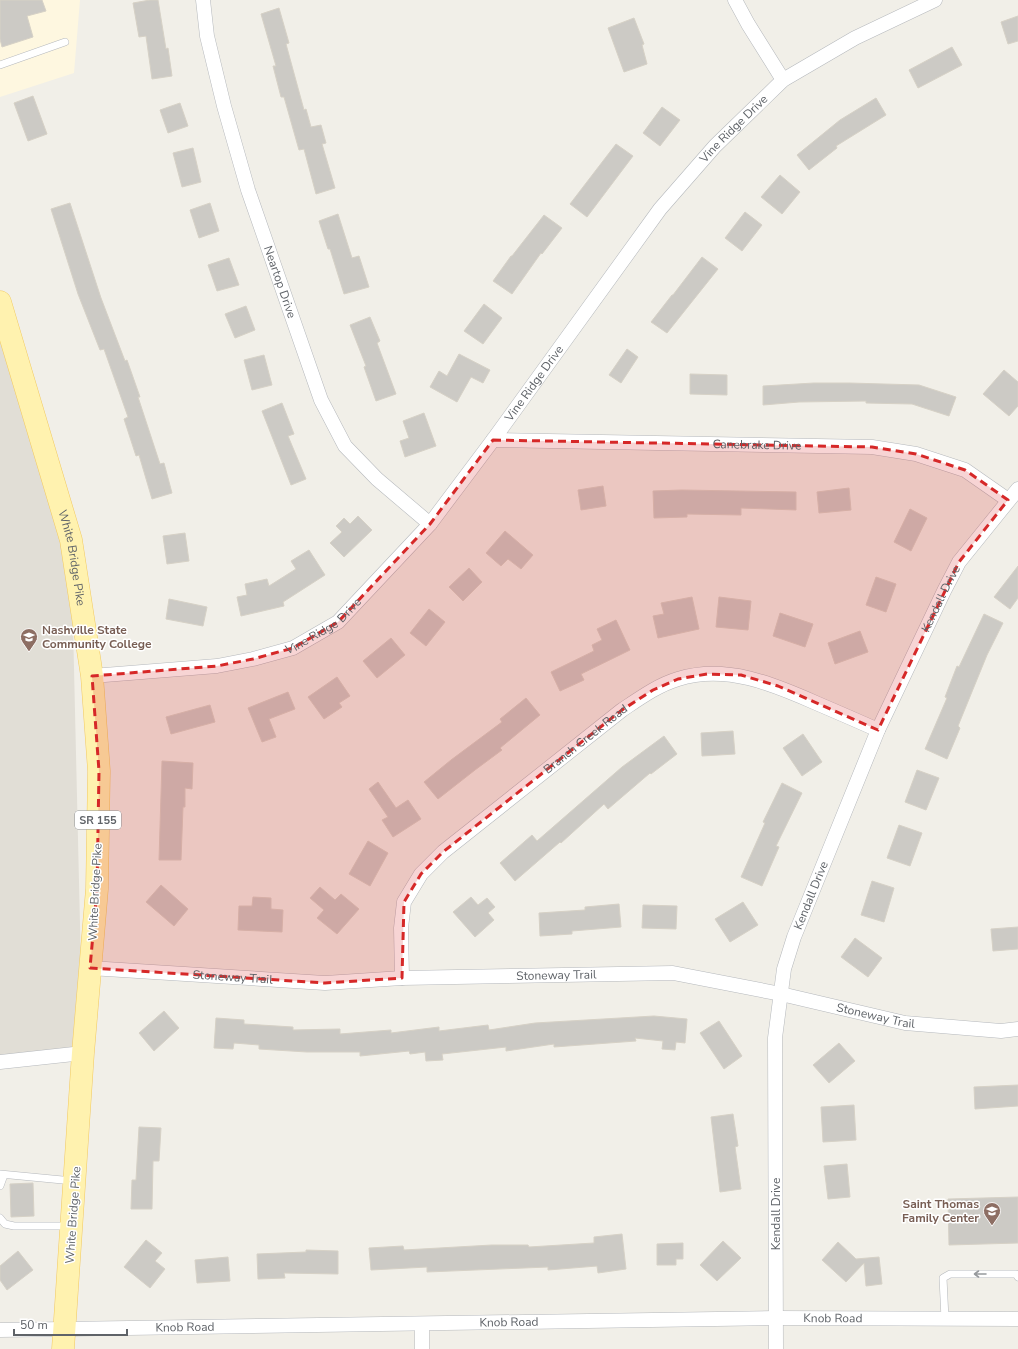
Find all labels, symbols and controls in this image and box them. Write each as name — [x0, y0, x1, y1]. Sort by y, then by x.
street label: Vine Ridge Drive — [695, 91, 771, 167]
street label: Neartop Drive — [260, 244, 300, 320]
street label: Vine Ridge Drive — [501, 342, 567, 425]
street label: Canebrake Drive — [712, 436, 802, 454]
street label: White Bridge Pike — [54, 508, 89, 607]
street label: Kendall Drive — [918, 562, 964, 635]
street label: Vine Ridge Drive — [283, 594, 365, 658]
place label: Nashville State Community College — [42, 622, 152, 652]
school or university icon: Nashville State Community College — [19, 627, 39, 652]
street label: Branch Creek Road — [540, 701, 631, 777]
road number: SR 155 — [75, 811, 121, 829]
street label: White Bridge Pike — [84, 843, 106, 941]
street label: Kendall Drive — [790, 859, 832, 932]
street label: Stoneway Trail — [516, 966, 597, 984]
street label: Stoneway Trail — [192, 967, 274, 988]
street label: Stoneway Trail — [835, 999, 916, 1032]
street label: White Bridge Pike — [62, 1166, 84, 1264]
street label: Kendall Drive — [768, 1178, 784, 1250]
place label: Saint Thomas Family Center — [902, 1196, 979, 1226]
school or university icon: Saint Thomas Family Center — [982, 1201, 1002, 1226]
one-way arrow — [974, 1270, 987, 1278]
street label: Knob Road — [803, 1310, 862, 1326]
scale bar — [14, 1311, 127, 1337]
street label: Knob Road — [479, 1314, 539, 1331]
text: 50 m — [20, 1317, 48, 1333]
street label: Knob Road — [155, 1319, 215, 1336]

